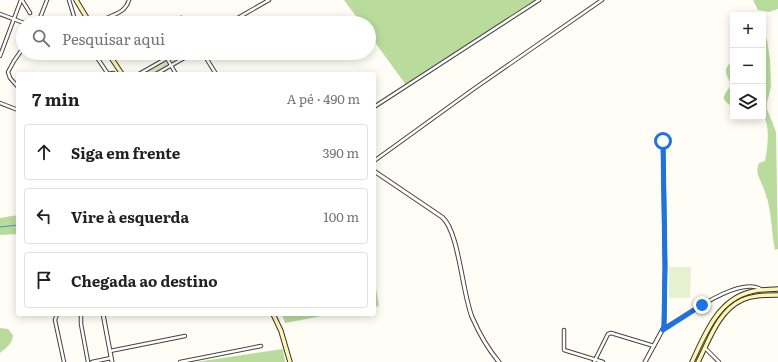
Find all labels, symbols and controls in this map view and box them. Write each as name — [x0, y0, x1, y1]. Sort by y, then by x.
map controls — [730, 12, 766, 120]
button: + — [730, 12, 766, 48]
search box — [16, 16, 376, 60]
icon: search — [30, 27, 52, 49]
text: Pesquisar aqui — [62, 27, 165, 50]
button: − — [730, 48, 766, 84]
button: layers — [730, 84, 766, 120]
text: 7 min — [32, 86, 80, 111]
text: A pé · 490 m — [287, 89, 360, 108]
route start — [654, 132, 672, 150]
icon: ahead — [33, 141, 55, 163]
text: Siga em frente — [71, 141, 180, 164]
text: 390 m — [322, 143, 359, 162]
icon: left — [33, 205, 55, 227]
text: Vire à esquerda — [71, 205, 189, 228]
text: 100 m — [323, 207, 359, 226]
icon: arrive — [33, 269, 55, 291]
text: Chegada ao destino — [71, 269, 218, 292]
route end — [693, 296, 711, 314]

